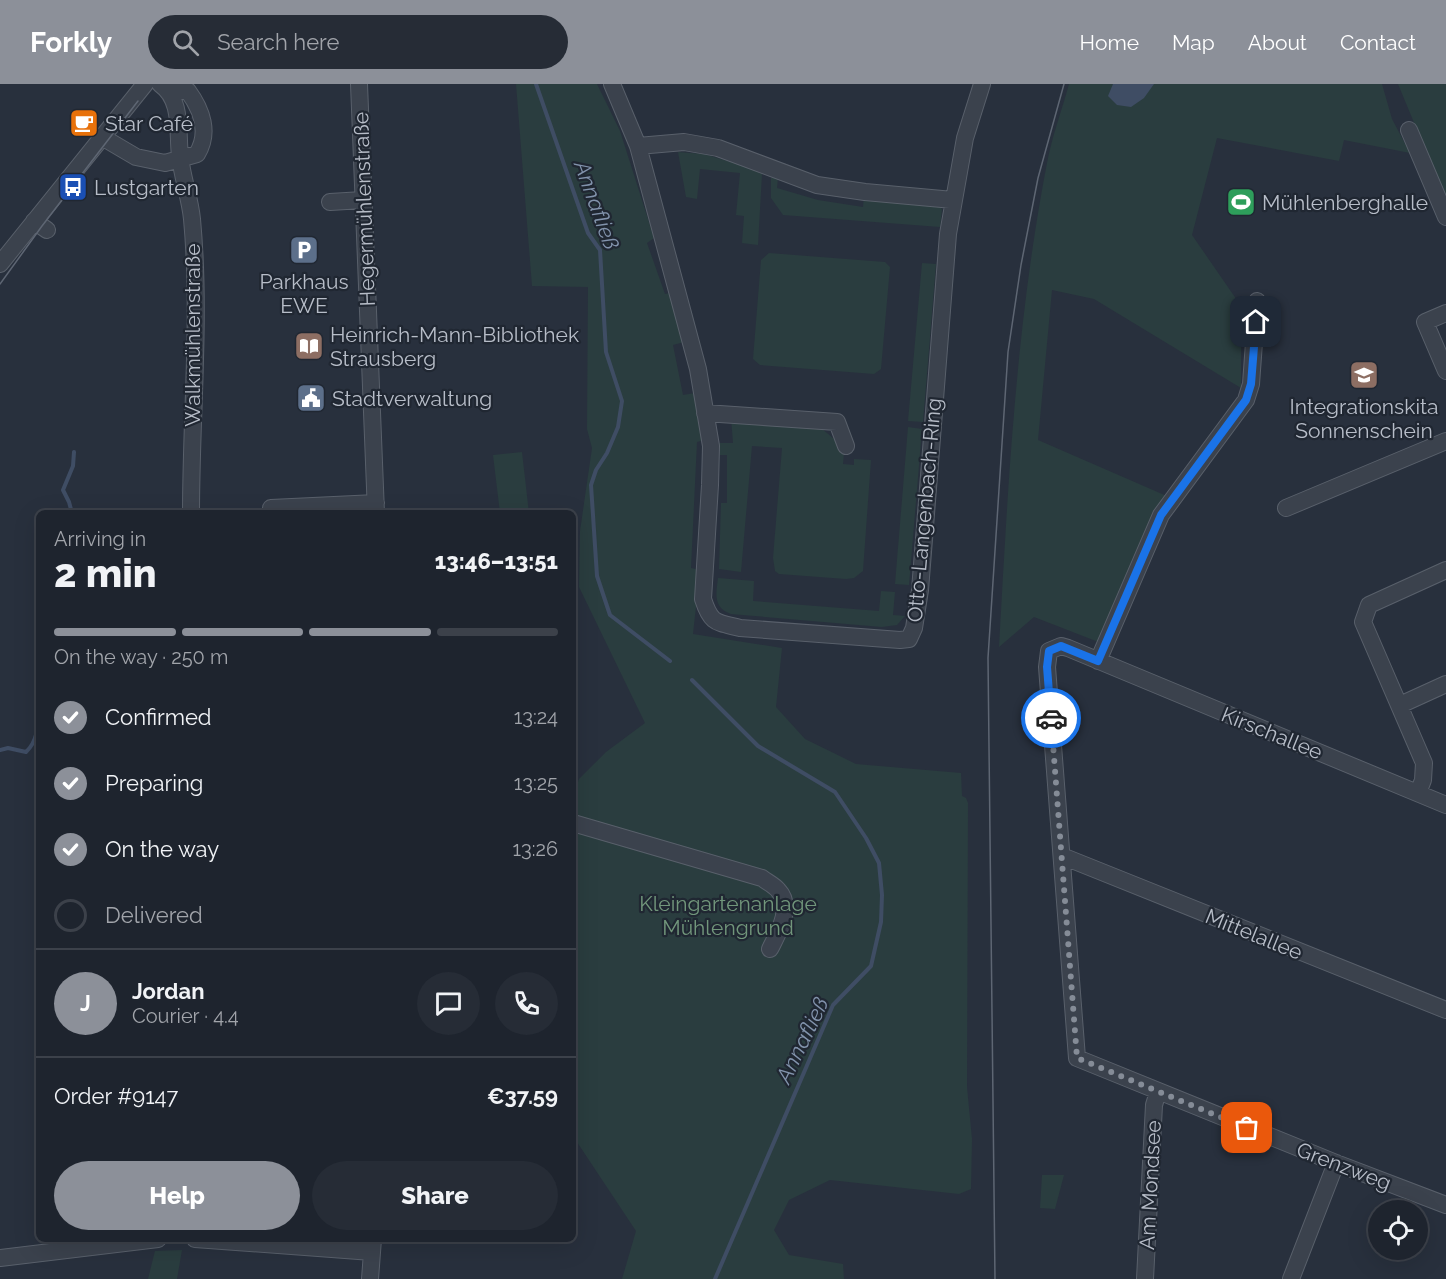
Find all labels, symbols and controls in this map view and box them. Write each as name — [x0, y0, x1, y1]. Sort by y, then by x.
search box — [148, 15, 568, 69]
text: Forkly — [30, 26, 112, 59]
icon: search — [169, 26, 202, 59]
text: Search here — [217, 29, 339, 55]
text: Home — [1080, 30, 1139, 55]
text: Map — [1172, 30, 1215, 55]
text: About — [1248, 30, 1307, 55]
text: Contact — [1340, 30, 1416, 55]
cafe icon: Star Café — [68, 107, 100, 139]
place label: Star Café — [105, 111, 193, 136]
street label: Hegermühlenstraße — [348, 111, 380, 307]
water label: Annafließ — [569, 156, 625, 253]
bus stop icon: Lustgarten — [57, 171, 89, 203]
place label: Lustgarten — [94, 175, 199, 200]
sports icon: Mühlenberghalle — [1225, 186, 1257, 218]
place label: Mühlenberghalle — [1262, 190, 1428, 215]
parking icon: Parkhaus EWE — [288, 234, 320, 266]
street label: Walkmühlenstraße — [180, 243, 205, 427]
place label: Parkhaus EWE — [259, 269, 349, 318]
pin — [1230, 296, 1281, 347]
icon: home — [1239, 305, 1272, 338]
place label: Heinrich-Mann-Bibliothek Strausberg — [330, 322, 579, 371]
library icon: Heinrich-Mann-Bibliothek Strausberg — [293, 330, 325, 362]
school or university icon: Integrationskita Sonnenschein — [1348, 359, 1380, 391]
public building icon: Stadtverwaltung — [295, 382, 327, 414]
place label: Stadtverwaltung — [332, 386, 492, 411]
place label: Integrationskita Sonnenschein — [1290, 394, 1438, 443]
street label: Otto-Langenbach-Ring — [902, 397, 946, 623]
text: Arriving in — [54, 527, 146, 551]
text: 13:46–13:51 — [435, 548, 558, 574]
text: 2 min — [54, 550, 157, 596]
text: On the way · 250 m — [54, 645, 228, 669]
courier — [1021, 688, 1081, 748]
icon: check — [54, 701, 87, 734]
street label: Kirschallee — [1218, 701, 1326, 765]
icon: car — [1035, 702, 1068, 735]
text: Confirmed — [105, 704, 212, 730]
text: 13:24 — [514, 705, 558, 729]
icon: check — [54, 767, 87, 800]
text: Preparing — [105, 770, 203, 796]
text: 13:25 — [514, 771, 558, 795]
icon: check — [54, 833, 87, 866]
text: On the way — [105, 836, 219, 862]
text: 13:26 — [513, 837, 558, 861]
park label: Kleingartenanlage Mühlengrund — [639, 891, 817, 940]
text: Delivered — [105, 902, 203, 928]
street label: Mittelallee — [1202, 903, 1306, 965]
button: chat — [417, 972, 480, 1035]
button: phone — [495, 972, 558, 1035]
text: Jordan — [132, 978, 204, 1004]
text: J — [80, 990, 91, 1016]
water label: Annafließ — [770, 993, 834, 1088]
text: Courier · 4.4 — [132, 1004, 239, 1028]
text: Order #9147 — [54, 1083, 178, 1109]
text: €37.59 — [487, 1083, 558, 1109]
pin — [1221, 1102, 1272, 1153]
icon: bag — [1230, 1111, 1263, 1144]
street label: Am Mondsee — [1134, 1120, 1166, 1250]
street label: Grenzweg — [1293, 1137, 1395, 1195]
button: Help — [54, 1161, 300, 1230]
button: Share — [312, 1161, 558, 1230]
map controls — [1368, 1200, 1428, 1260]
button: locate — [1368, 1200, 1428, 1260]

